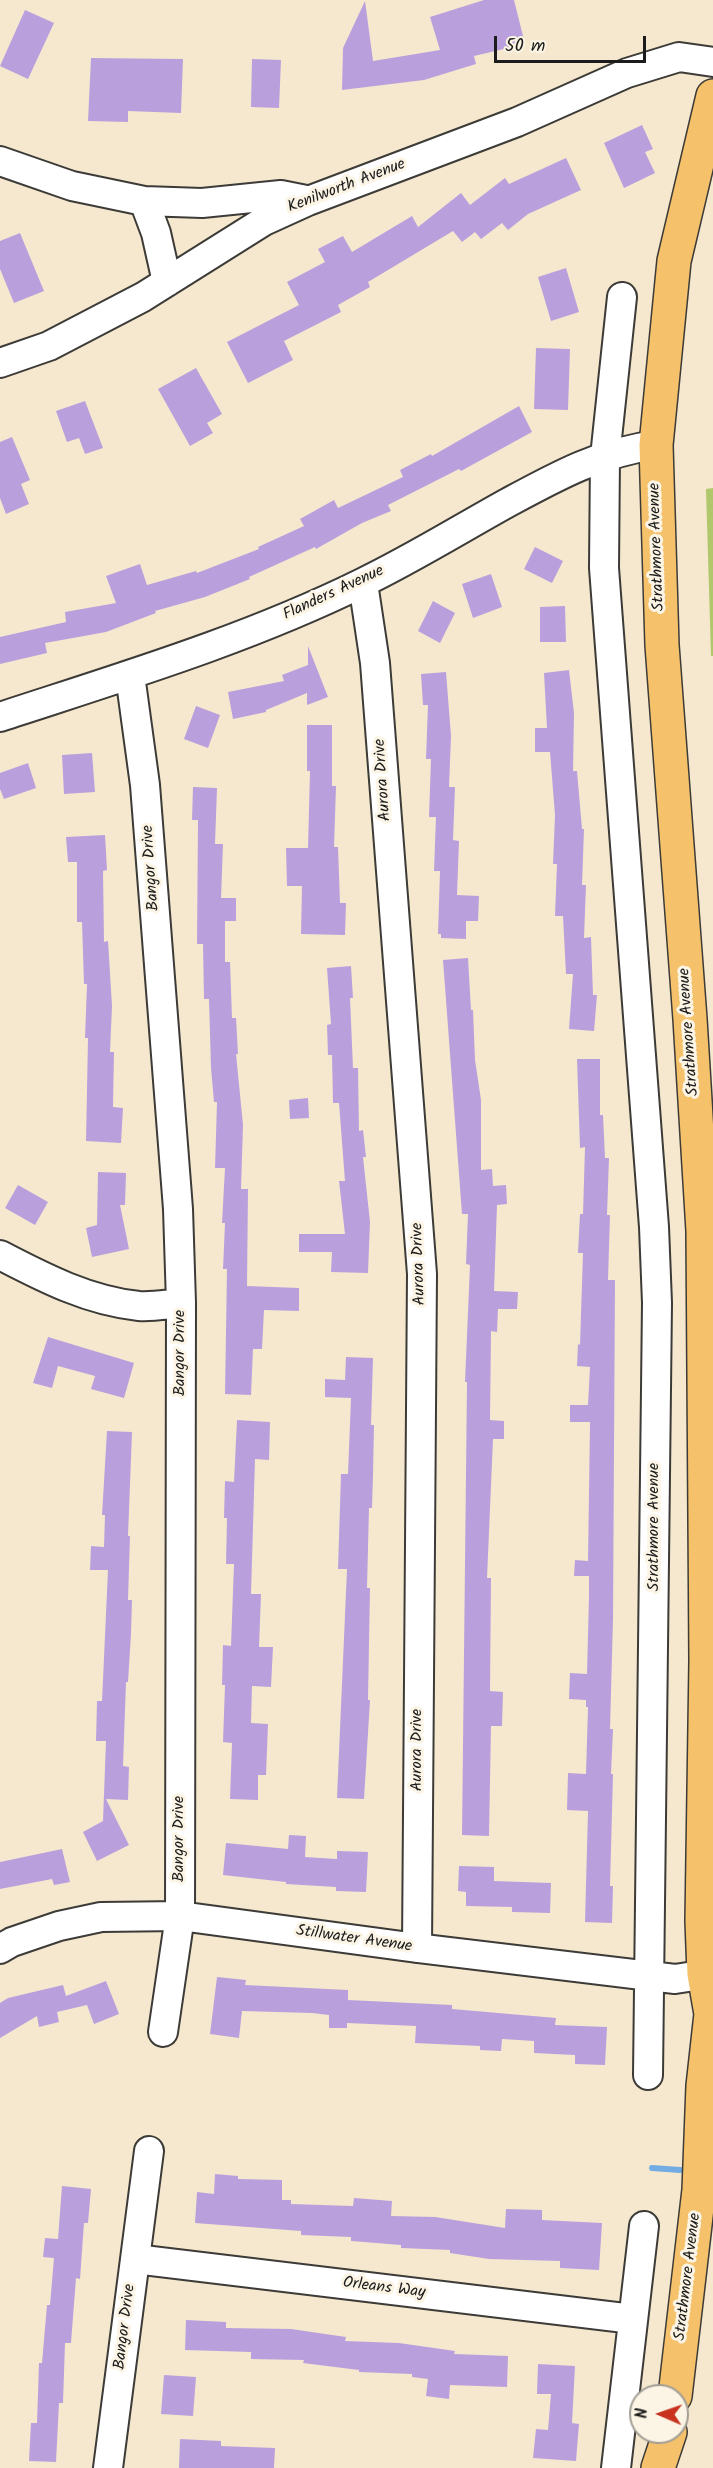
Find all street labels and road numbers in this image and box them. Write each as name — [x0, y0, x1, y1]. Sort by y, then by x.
street label: Kenilworth Avenue — [285, 156, 409, 218]
street label: Strathmore Avenue — [646, 483, 670, 611]
street label: Flanders Avenue — [280, 562, 388, 626]
street label: Aurora Drive — [372, 738, 396, 822]
street label: Bangor Drive — [139, 824, 165, 912]
street label: Strathmore Avenue — [676, 967, 704, 1097]
street label: Aurora Drive — [409, 1222, 431, 1306]
street label: Bangor Drive — [171, 1310, 191, 1396]
street label: Strathmore Avenue — [645, 1463, 665, 1591]
street label: Aurora Drive — [408, 1709, 428, 1791]
street label: Bangor Drive — [170, 1796, 190, 1882]
street label: Stillwater Avenue — [295, 1922, 413, 1958]
street label: Strathmore Avenue — [672, 2212, 706, 2342]
street label: Orleans Way — [342, 2274, 426, 2304]
street label: Bangor Drive — [111, 2283, 141, 2371]

